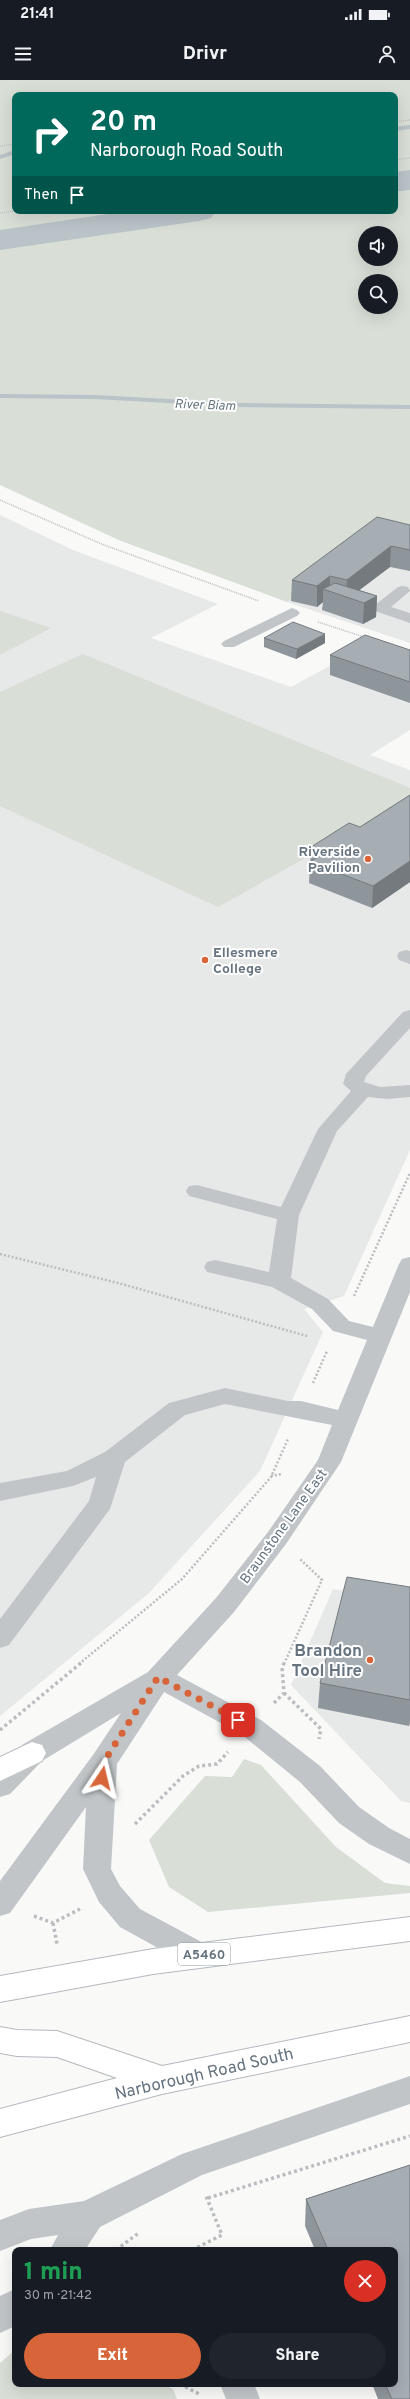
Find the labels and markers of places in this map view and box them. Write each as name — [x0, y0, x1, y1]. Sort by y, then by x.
place label: Riverside Pavilion — [298, 844, 360, 877]
marker: Riverside Pavilion — [363, 854, 373, 864]
place label: Ellesmere College — [213, 945, 278, 978]
marker: Ellesmere College — [200, 955, 210, 965]
place label: Brandon Tool Hire — [292, 1641, 362, 1683]
marker: Brandon Tool Hire — [365, 1655, 375, 1665]
pin — [221, 1703, 255, 1737]

